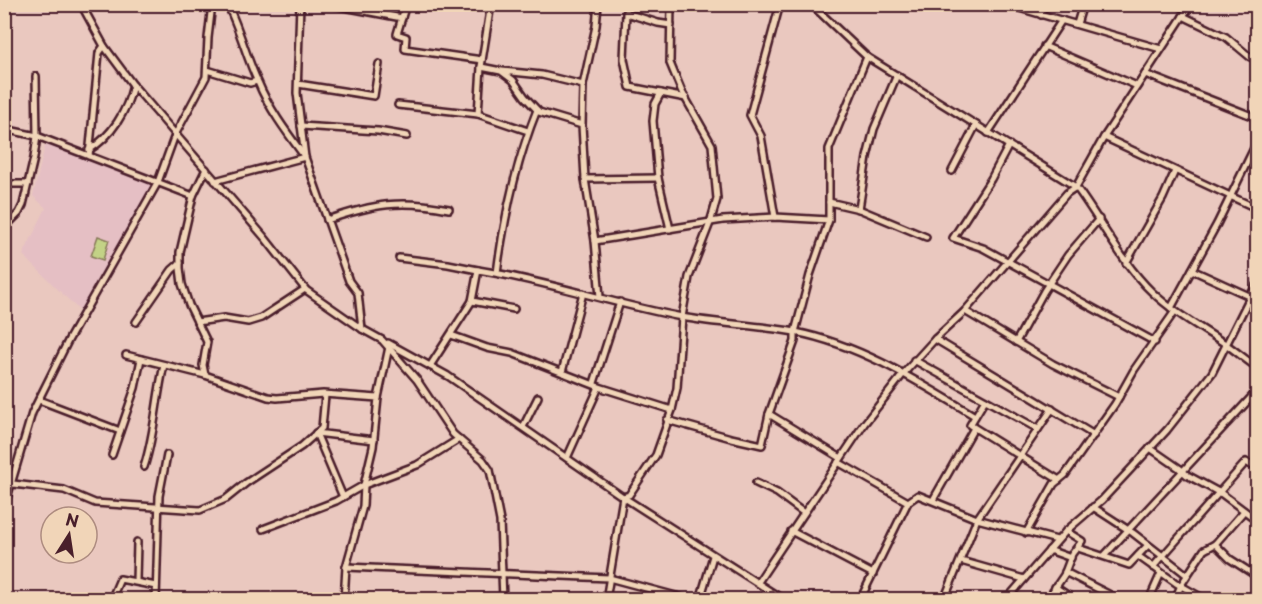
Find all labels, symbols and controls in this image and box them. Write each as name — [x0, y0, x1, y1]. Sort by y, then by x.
north arrow — [39, 505, 99, 565]
text: N — [64, 506, 81, 532]

